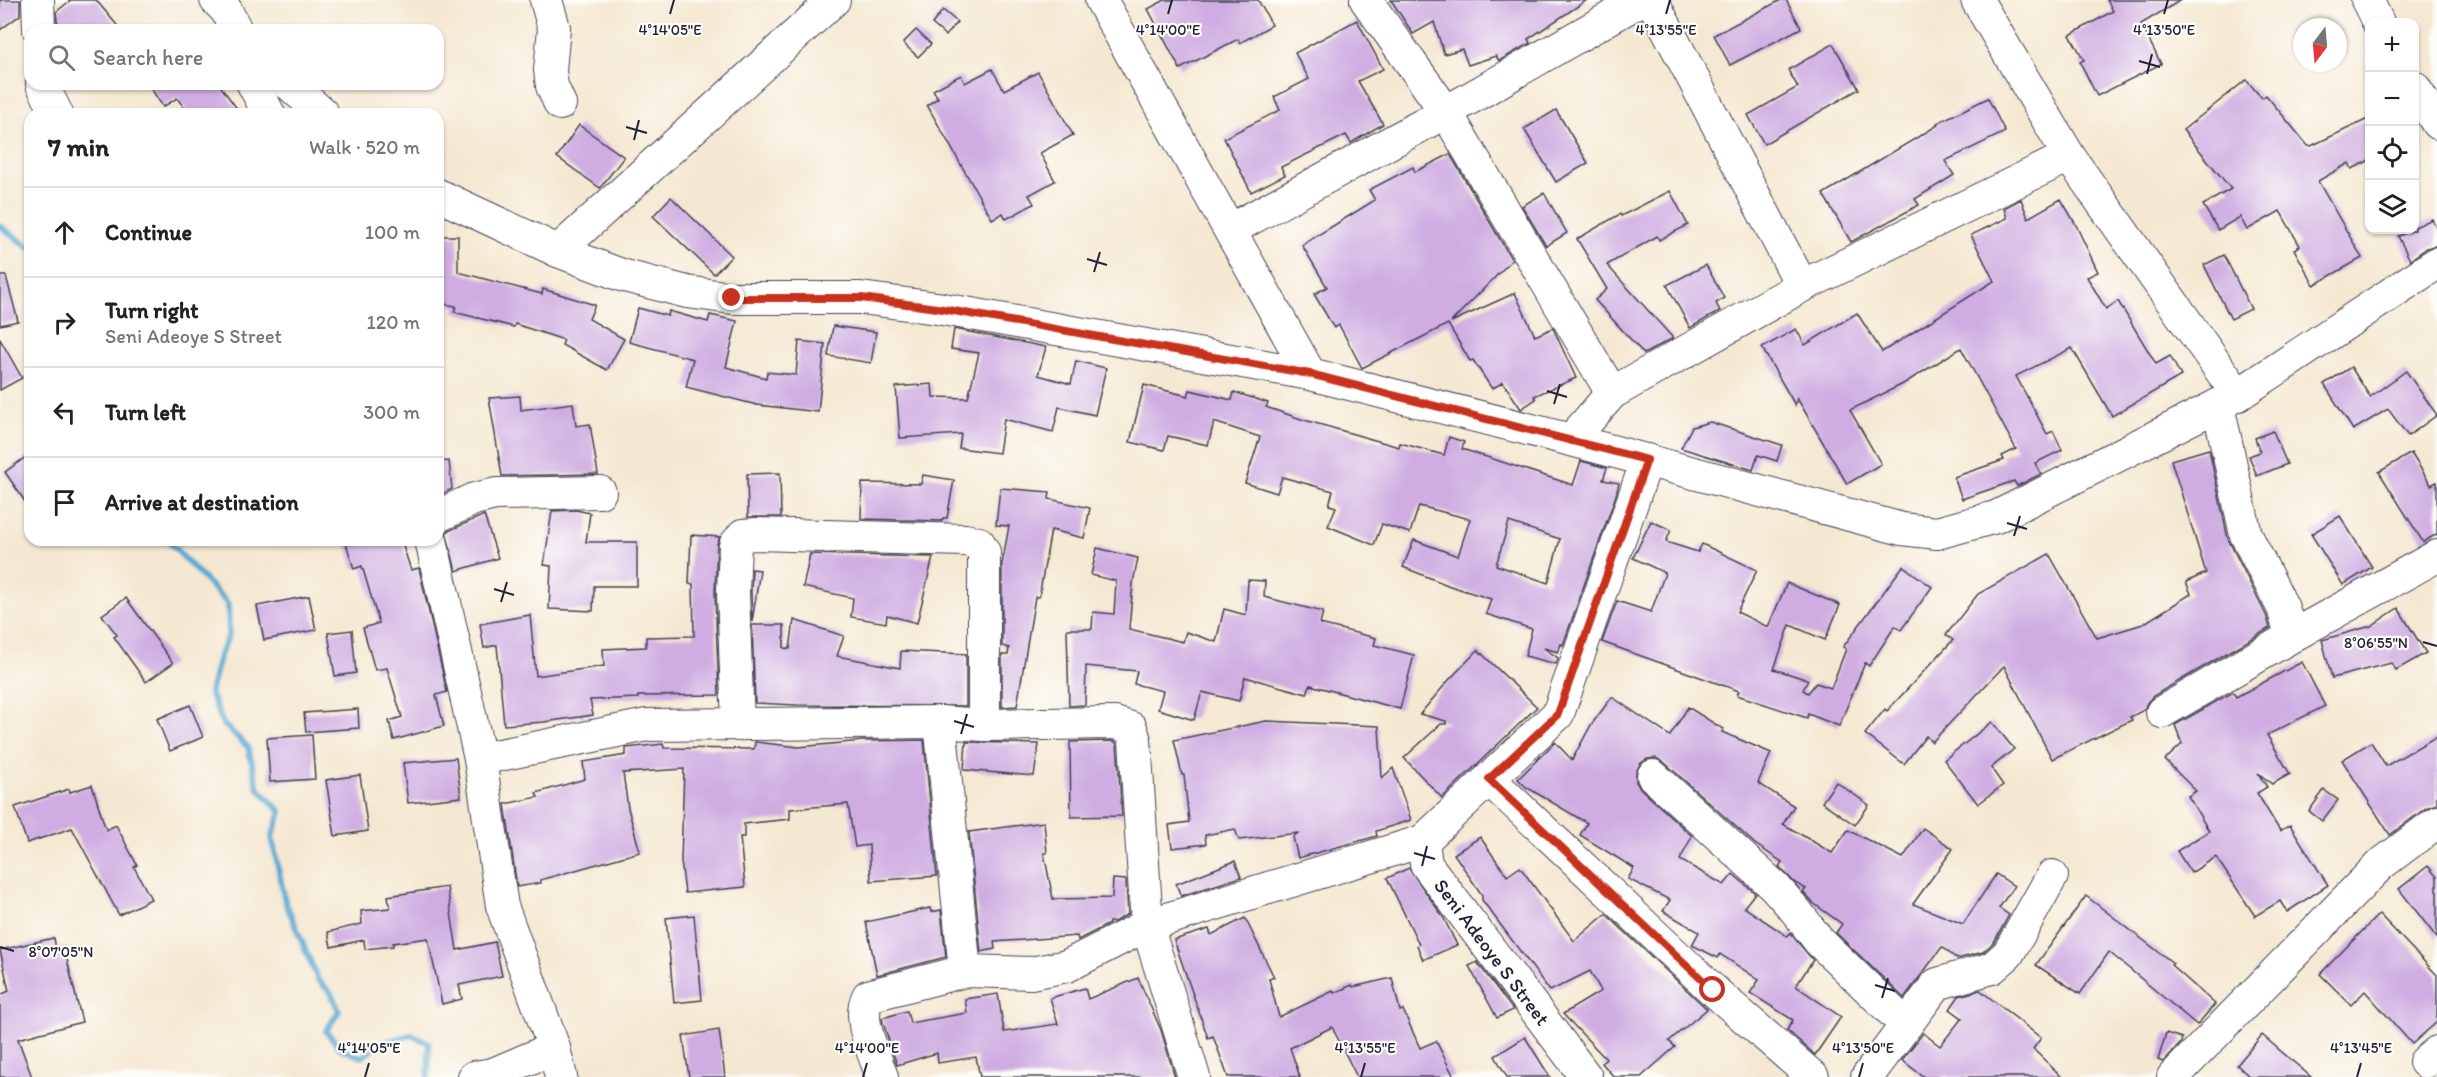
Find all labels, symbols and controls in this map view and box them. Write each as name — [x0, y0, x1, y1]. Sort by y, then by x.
north arrow — [2293, 18, 2347, 72]
map controls — [2365, 18, 2419, 234]
button: + — [2365, 18, 2419, 72]
text: 4°14'05"E — [638, 21, 702, 39]
text: 4°14'00"E — [1136, 21, 1200, 39]
text: 4°13'55"E — [1636, 21, 1696, 39]
text: 4°13'50"E — [2133, 21, 2195, 39]
search box — [24, 24, 444, 90]
icon: search — [45, 41, 78, 74]
text: Search here — [93, 44, 203, 71]
button: − — [2365, 72, 2419, 126]
button: locate — [2365, 126, 2419, 180]
text: 7 min — [48, 131, 109, 163]
text: Walk · 520 m — [309, 135, 420, 159]
button: layers — [2365, 180, 2419, 234]
icon: ahead — [48, 216, 81, 249]
text: Continue — [105, 219, 192, 246]
text: 100 m — [365, 220, 420, 244]
route end — [718, 284, 744, 310]
text: Turn right — [105, 297, 199, 324]
icon: right — [48, 306, 81, 339]
text: 120 m — [367, 310, 420, 334]
text: Seni Adeoye S Street — [105, 324, 282, 348]
icon: left — [48, 396, 81, 429]
text: Turn left — [105, 399, 186, 426]
text: 300 m — [363, 400, 420, 424]
icon: arrive — [48, 486, 81, 519]
text: Arrive at destination — [105, 489, 299, 516]
text: 8°06'55"N — [2344, 634, 2408, 652]
street label: Seni Adeoye S Street — [1429, 874, 1555, 1030]
text: 8°07'05"N — [29, 943, 93, 961]
route start — [1699, 976, 1725, 1002]
text: 4°14'05"E — [337, 1039, 401, 1057]
text: 4°14'00"E — [835, 1039, 899, 1057]
text: 4°13'55"E — [1335, 1039, 1395, 1057]
text: 4°13'50"E — [1832, 1039, 1894, 1057]
text: 4°13'45"E — [2330, 1039, 2392, 1057]

